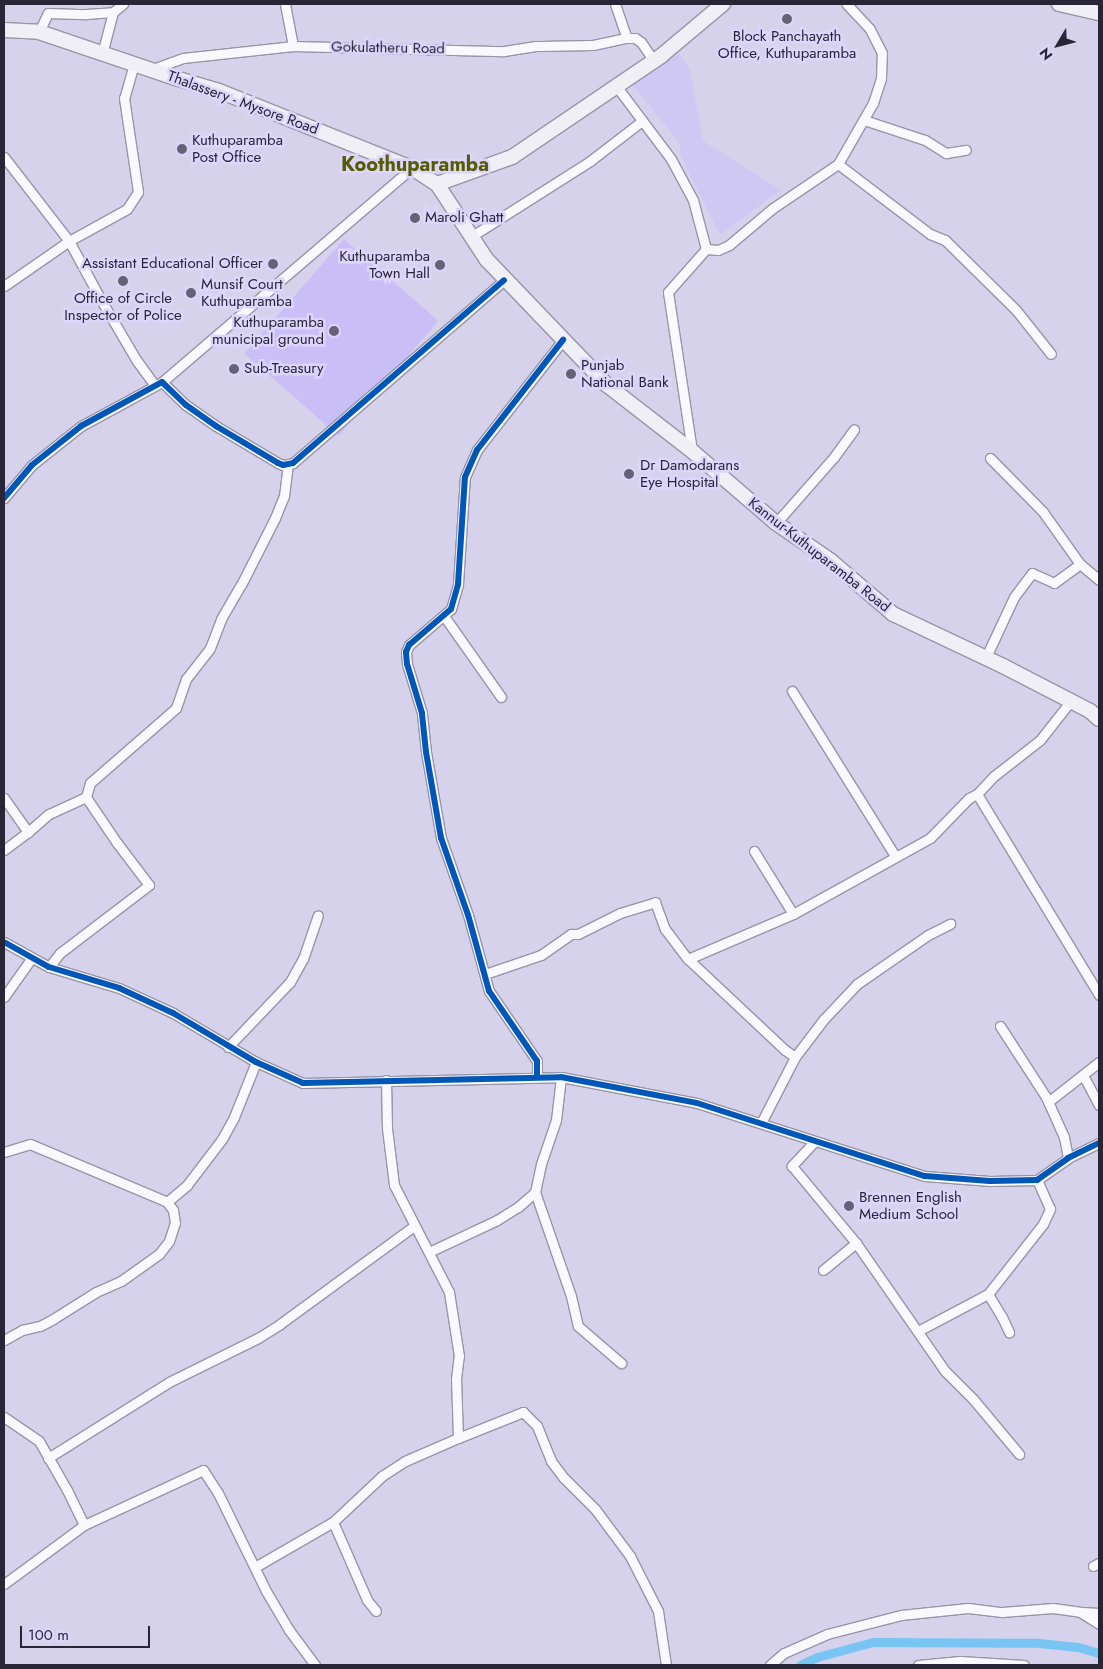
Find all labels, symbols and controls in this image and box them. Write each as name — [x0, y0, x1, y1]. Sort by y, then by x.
marker: Block Panchayath Office, Kuthuparamba — [781, 13, 793, 25]
north arrow — [1033, 20, 1083, 70]
place label: Block Panchayath Office, Kuthuparamba — [718, 27, 856, 62]
street label: Gokulatheru Road — [331, 38, 445, 58]
text: N — [1035, 44, 1057, 64]
street label: Thalassery - Mysore Road — [165, 67, 321, 139]
place label: Kuthuparamba Post Office — [192, 131, 283, 166]
marker: Kuthuparamba Post Office — [176, 143, 188, 155]
district label: Koothuparamba — [341, 152, 489, 176]
place label: Maroli Ghatt — [425, 209, 503, 227]
marker: Maroli Ghatt — [409, 212, 421, 224]
place label: Kuthuparamba Town Hall — [339, 247, 430, 282]
place label: Assistant Educational Officer — [82, 255, 263, 273]
marker: Assistant Educational Officer — [267, 258, 279, 270]
marker: Kuthuparamba Town Hall — [434, 259, 446, 271]
marker: Office of Circle Inspector of Police — [117, 275, 129, 287]
place label: Munsif Court Kuthuparamba — [201, 275, 292, 310]
marker: Munsif Court Kuthuparamba — [185, 287, 197, 299]
place label: Office of Circle Inspector of Police — [64, 289, 182, 324]
place label: Kuthuparamba municipal ground — [212, 313, 324, 348]
marker: Kuthuparamba municipal ground — [328, 325, 340, 337]
place label: Punjab National Bank — [581, 356, 669, 391]
place label: Sub-Treasury — [244, 360, 324, 378]
marker: Sub-Treasury — [228, 363, 240, 375]
marker: Punjab National Bank — [565, 368, 577, 380]
place label: Dr Damodarans Eye Hospital — [640, 456, 739, 491]
marker: Dr Damodarans Eye Hospital — [622, 467, 636, 481]
street label: Kannur-Kuthuparamba Road — [744, 494, 894, 616]
place label: Brennen English Medium School — [859, 1188, 962, 1223]
marker: Brennen English Medium School — [843, 1200, 855, 1212]
scale bar — [22, 1616, 152, 1648]
text: 100 m — [28, 1624, 69, 1646]

